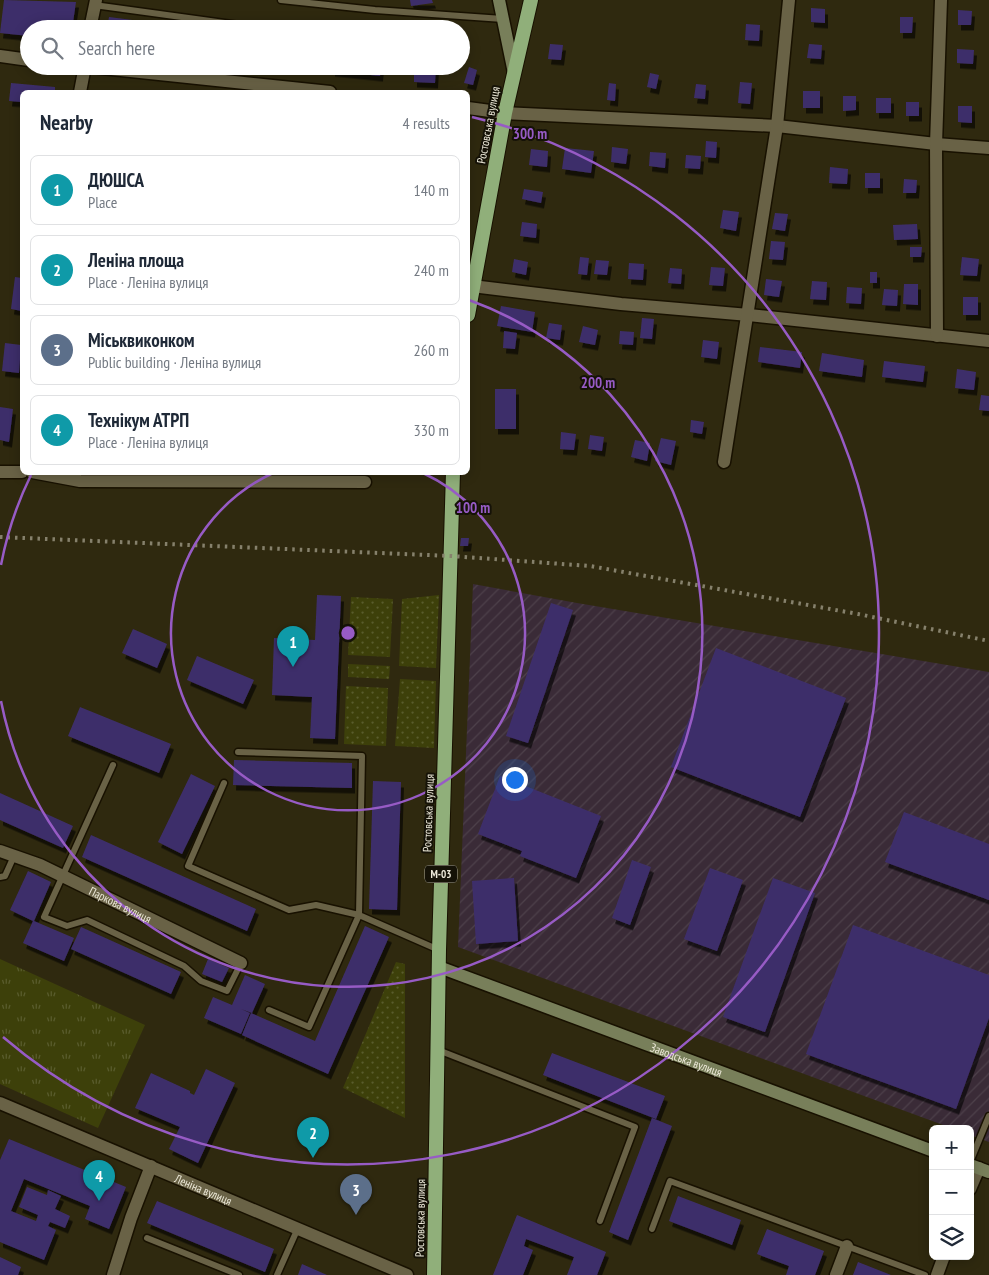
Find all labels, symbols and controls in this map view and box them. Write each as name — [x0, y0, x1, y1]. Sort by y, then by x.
search box — [20, 20, 470, 75]
icon: search — [38, 34, 66, 62]
text: Search here — [78, 36, 155, 60]
street label: Ростовська вулиця — [473, 85, 503, 165]
text: Nearby — [40, 109, 93, 136]
text: 4 results — [403, 113, 450, 133]
text: 300 m — [513, 124, 547, 143]
text: ДЮШСА — [88, 168, 144, 192]
text: 1 — [53, 180, 61, 200]
text: 140 m — [414, 180, 449, 200]
text: Place — [88, 192, 117, 212]
text: Леніна площа — [88, 248, 184, 272]
text: 2 — [53, 260, 61, 280]
text: 240 m — [414, 260, 449, 280]
text: Place · Леніна вулиця — [88, 272, 208, 292]
text: Міськвиконком — [88, 328, 195, 352]
text: 3 — [53, 340, 61, 360]
text: 260 m — [414, 340, 449, 360]
text: Public building · Леніна вулиця — [88, 352, 261, 372]
text: 200 m — [581, 373, 615, 392]
text: Технікум АТРП — [88, 408, 189, 432]
text: 4 — [53, 420, 61, 440]
text: 330 m — [414, 420, 449, 440]
text: Place · Леніна вулиця — [88, 432, 208, 452]
text: 100 m — [456, 498, 490, 517]
centre of rings — [339, 624, 357, 642]
pin: 1 — [277, 626, 309, 667]
your location — [502, 767, 528, 793]
street label: Ростовська вулиця — [419, 773, 437, 852]
road number: М-03 — [425, 866, 457, 882]
street label: Паркова вулиця — [87, 883, 155, 926]
street label: Заводська вулиця — [648, 1039, 725, 1079]
pin: 2 — [297, 1117, 329, 1158]
map controls — [929, 1125, 974, 1260]
button: + — [929, 1125, 974, 1170]
pin: 4 — [83, 1160, 115, 1201]
street label: Леніна вулиця — [172, 1170, 235, 1208]
button: − — [929, 1170, 974, 1215]
pin: 3 — [340, 1174, 372, 1215]
street label: Ростовська вулиця — [412, 1178, 428, 1257]
button: layers — [929, 1215, 974, 1260]

